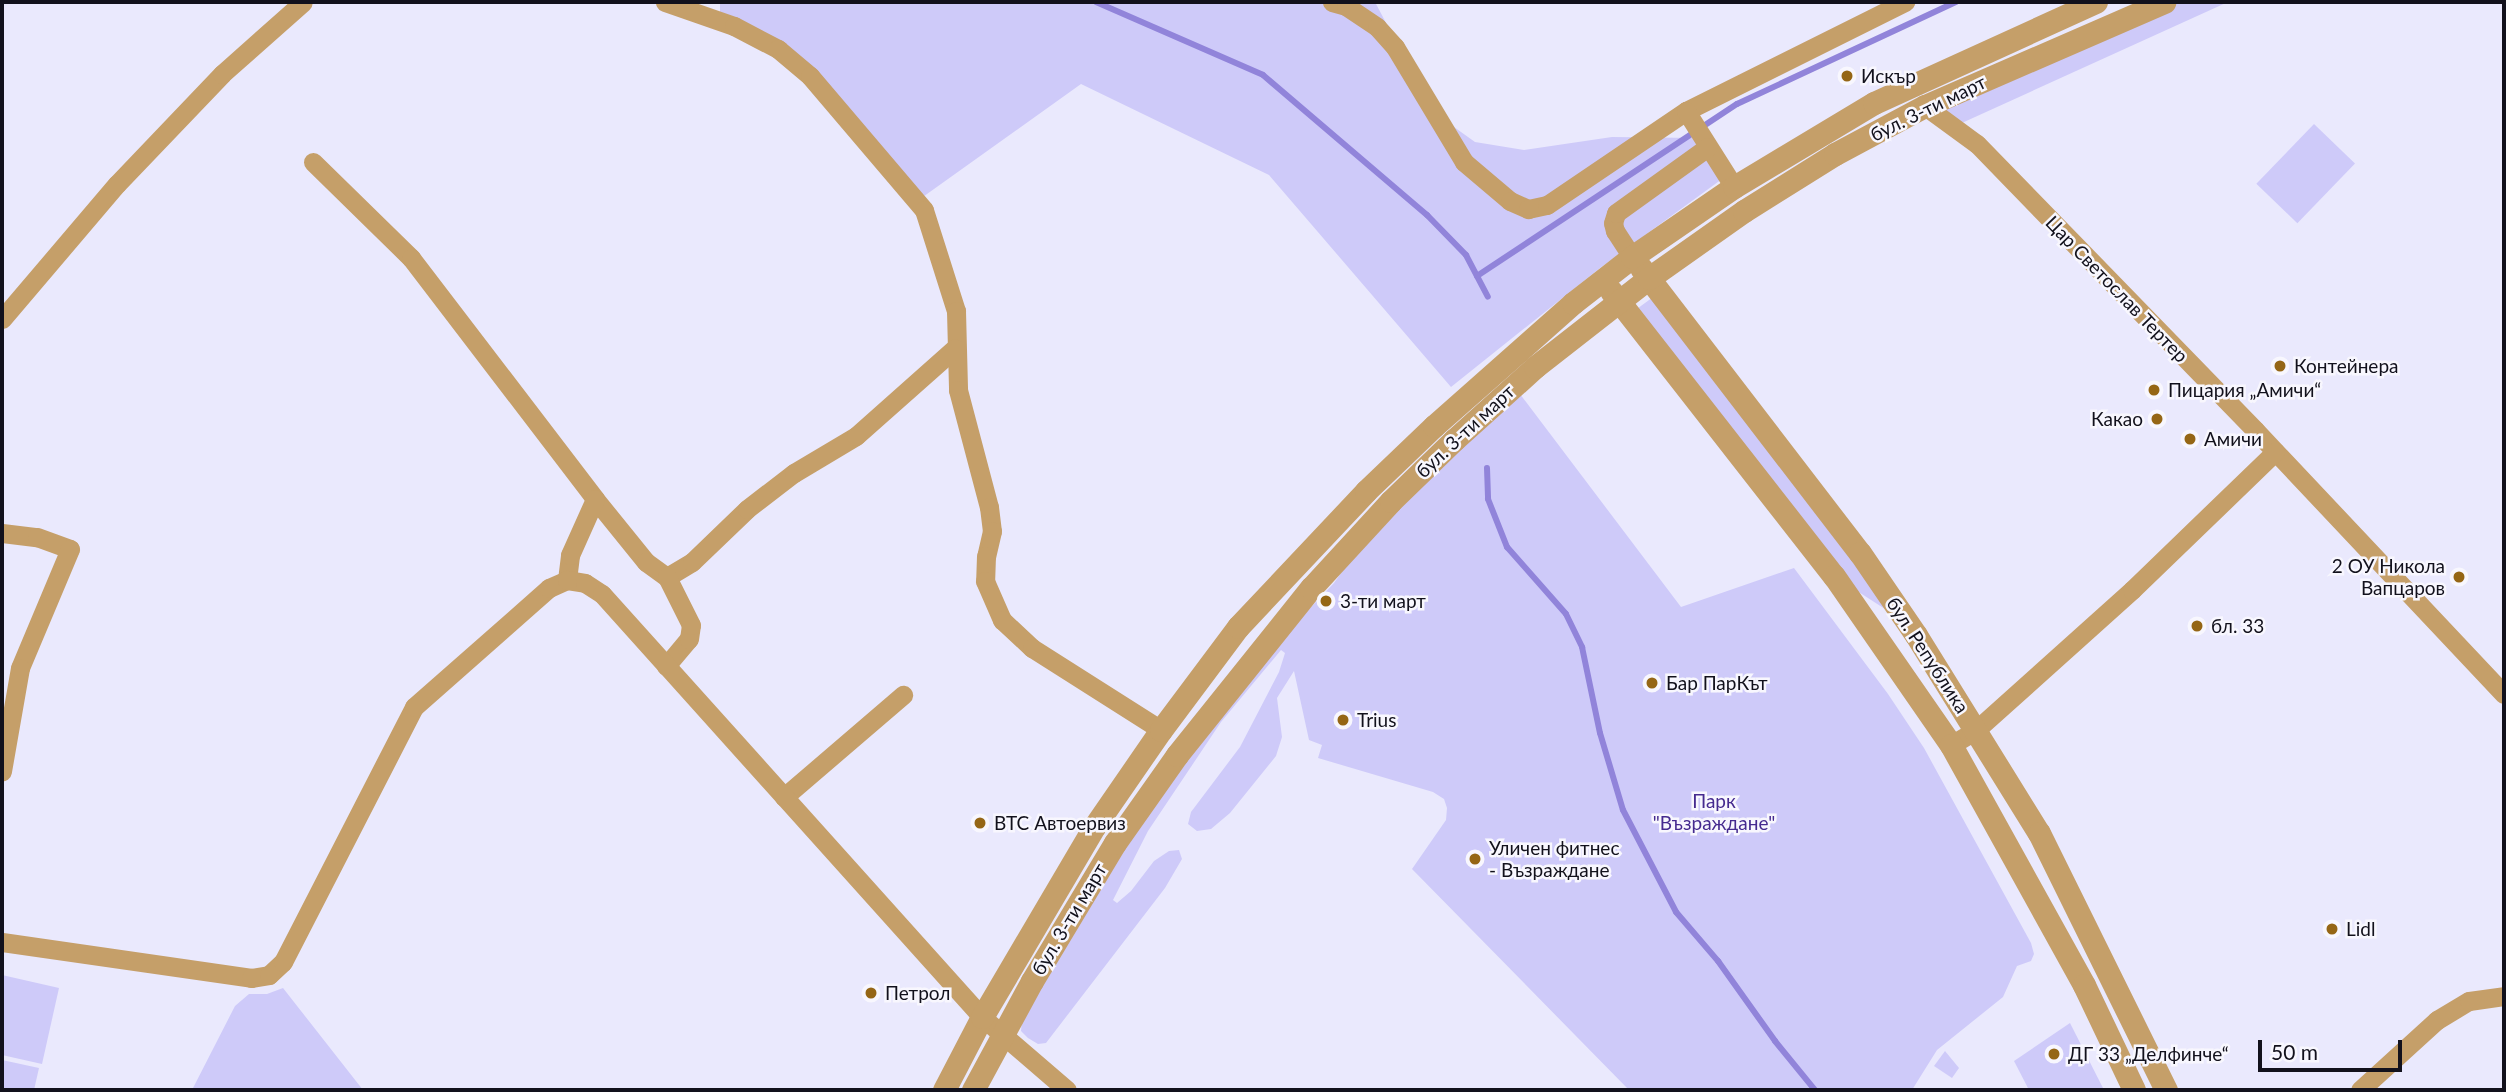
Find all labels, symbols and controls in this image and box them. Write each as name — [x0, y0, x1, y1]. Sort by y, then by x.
place label: Искър — [1861, 65, 1916, 87]
marker: Искър — [1839, 68, 1855, 84]
street label: бул. 3-ти март — [1866, 70, 1990, 146]
street label: Цар Светослав Тертер — [2041, 211, 2193, 367]
place label: Контейнера — [2294, 355, 2398, 377]
marker: Контейнера — [2272, 358, 2288, 374]
place label: Пицария „Амичи“ — [2168, 379, 2321, 401]
street label: бул. 3-ти март — [1411, 380, 1519, 482]
marker: Пицария „Амичи“ — [2146, 382, 2162, 398]
place label: Какао — [2091, 408, 2143, 430]
marker: Какао — [2149, 411, 2165, 427]
place label: Амичи — [2204, 428, 2262, 450]
marker: Амичи — [2182, 431, 2198, 447]
place label: 2 ОУ Никола Вапцаров — [2332, 555, 2445, 599]
marker: 2 ОУ Никола Вапцаров — [2451, 569, 2467, 585]
place label: 3-ти март — [1340, 590, 1426, 612]
marker: 3-ти март — [1318, 593, 1334, 609]
street label: бул. Република — [1882, 593, 1974, 717]
place label: бл. 33 — [2211, 615, 2264, 637]
marker: бл. 33 — [2189, 618, 2205, 634]
place label: Бар ПарКът — [1666, 672, 1768, 694]
marker: Бар ПарКът — [1644, 675, 1660, 691]
place label: Trius — [1357, 709, 1396, 731]
marker: Trius — [1335, 712, 1351, 728]
park label: Парк "Възраждане" — [1653, 790, 1775, 834]
place label: ВТС Автоервиз — [994, 812, 1126, 834]
marker: ВТС Автоервиз — [972, 815, 988, 831]
place label: Уличен фитнес - Възраждане — [1489, 837, 1619, 881]
marker: Уличен фитнес - Възраждане — [1467, 851, 1483, 867]
street label: бул. 3-ти март — [1027, 859, 1111, 979]
place label: Lidl — [2346, 918, 2375, 940]
marker: Lidl — [2324, 921, 2340, 937]
place label: Петрол — [885, 982, 950, 1004]
marker: Петрол — [863, 985, 879, 1001]
scale bar — [2261, 1026, 2404, 1070]
text: 50 m — [2271, 1039, 2318, 1064]
place label: ДГ 33 „Делфинче“ — [2068, 1043, 2229, 1065]
marker: ДГ 33 „Делфинче“ — [2046, 1046, 2062, 1062]

